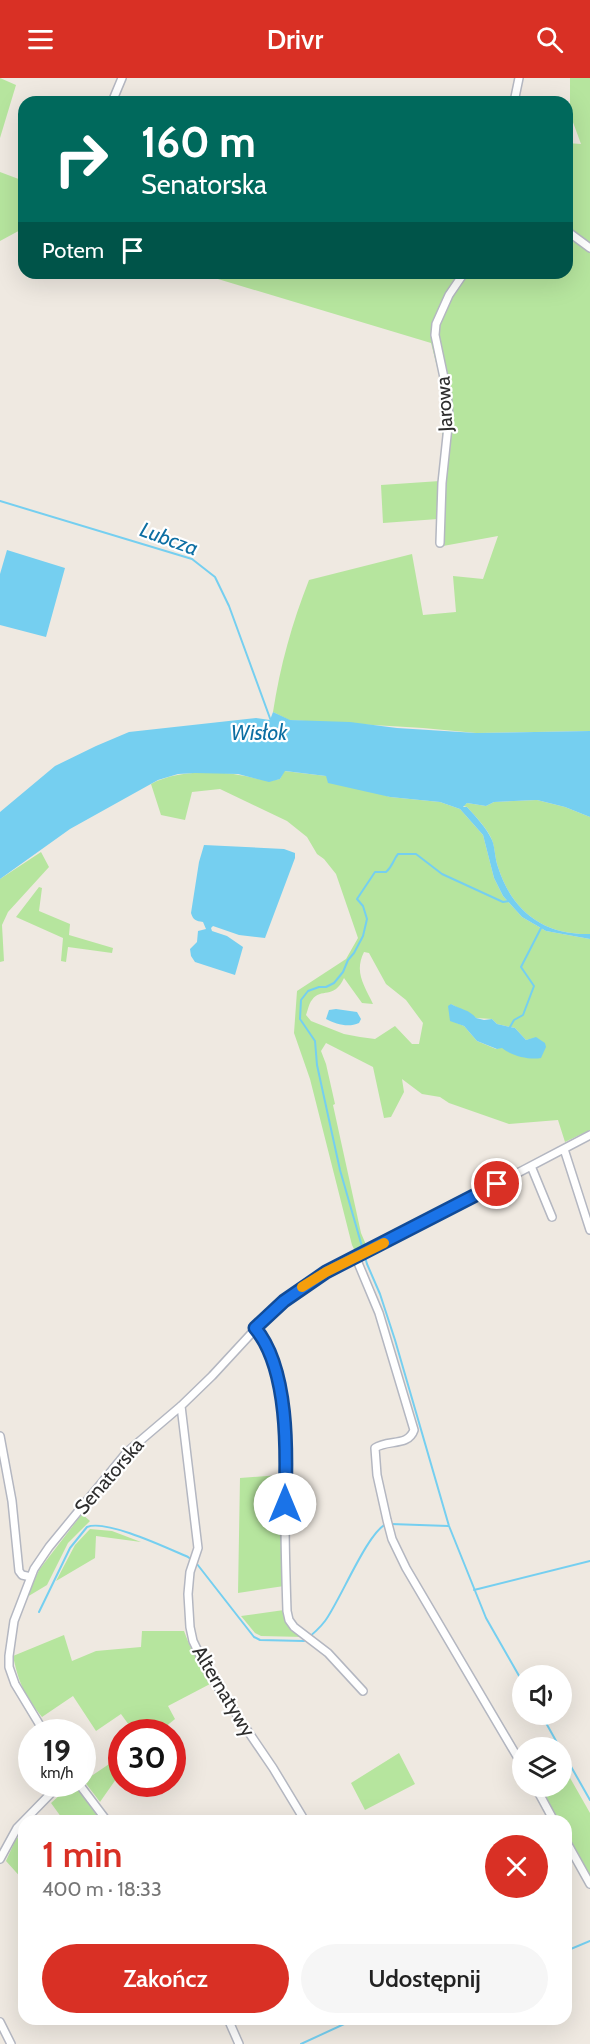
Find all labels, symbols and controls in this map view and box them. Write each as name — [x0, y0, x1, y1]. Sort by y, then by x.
icon: menu — [24, 23, 57, 56]
text: Drivr — [267, 23, 323, 56]
icon: search — [533, 23, 566, 56]
text: 160 m — [141, 116, 256, 168]
icon: right — [42, 120, 120, 198]
text: Senatorska — [141, 168, 267, 201]
icon: arrive — [116, 234, 149, 267]
text: Potem — [42, 237, 104, 264]
street label: Jarowa — [431, 375, 457, 433]
water label: Lubcza — [137, 517, 202, 561]
water label: Wisłok — [231, 720, 288, 745]
pin — [471, 1158, 522, 1209]
icon: arrive — [480, 1167, 513, 1200]
street label: Senatorska — [69, 1433, 149, 1519]
position arrow — [253, 1472, 317, 1536]
street label: Alternatywy — [187, 1641, 261, 1741]
map controls — [512, 1665, 572, 1797]
button: sound — [512, 1665, 572, 1725]
speed limit sign: 30 — [108, 1719, 186, 1797]
text: 19 — [43, 1732, 71, 1769]
button: layers — [512, 1737, 572, 1797]
text: km/h — [41, 1764, 73, 1782]
text: 1 min — [42, 1832, 122, 1876]
button: close — [485, 1835, 548, 1898]
text: 400 m · 18:33 — [42, 1877, 162, 1901]
button: Zakończ — [42, 1944, 289, 2013]
button: Udostępnij — [301, 1944, 548, 2013]

